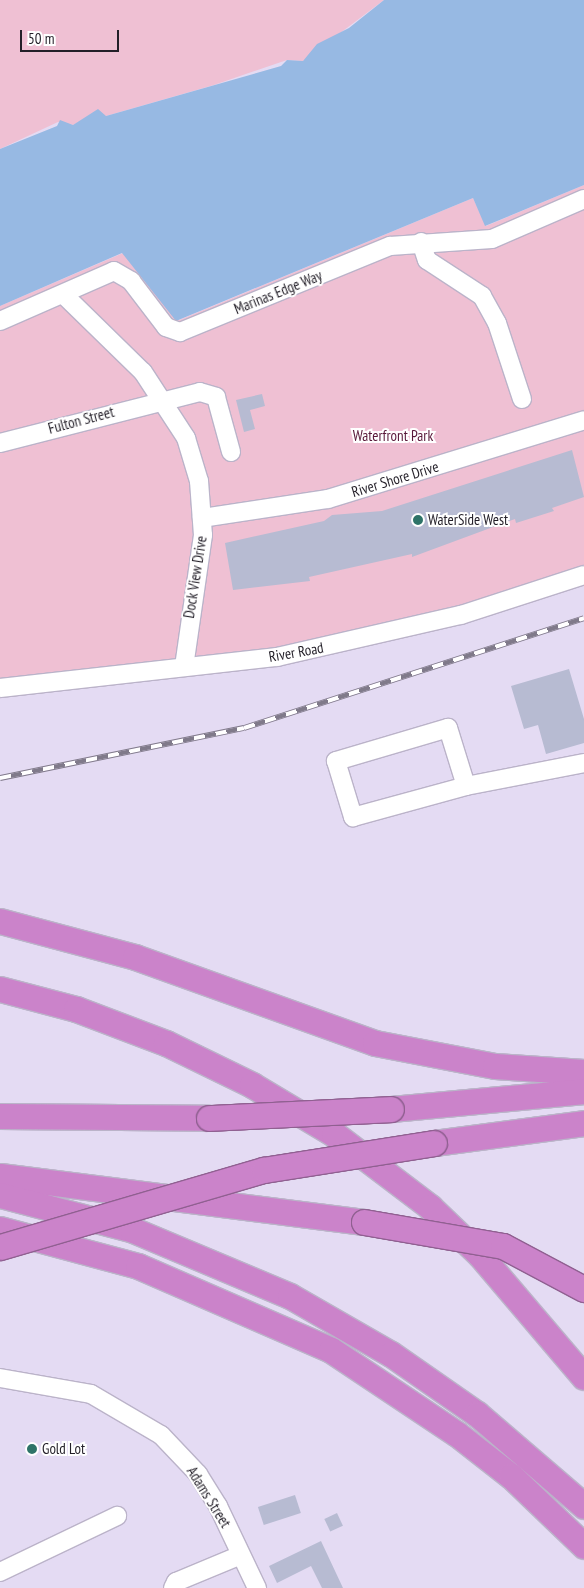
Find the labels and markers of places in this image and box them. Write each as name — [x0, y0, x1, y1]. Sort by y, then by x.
place label: WaterSide West — [428, 511, 508, 529]
marker: WaterSide West — [412, 514, 424, 526]
place label: Gold Lot — [42, 1440, 85, 1458]
marker: Gold Lot — [26, 1443, 38, 1455]

